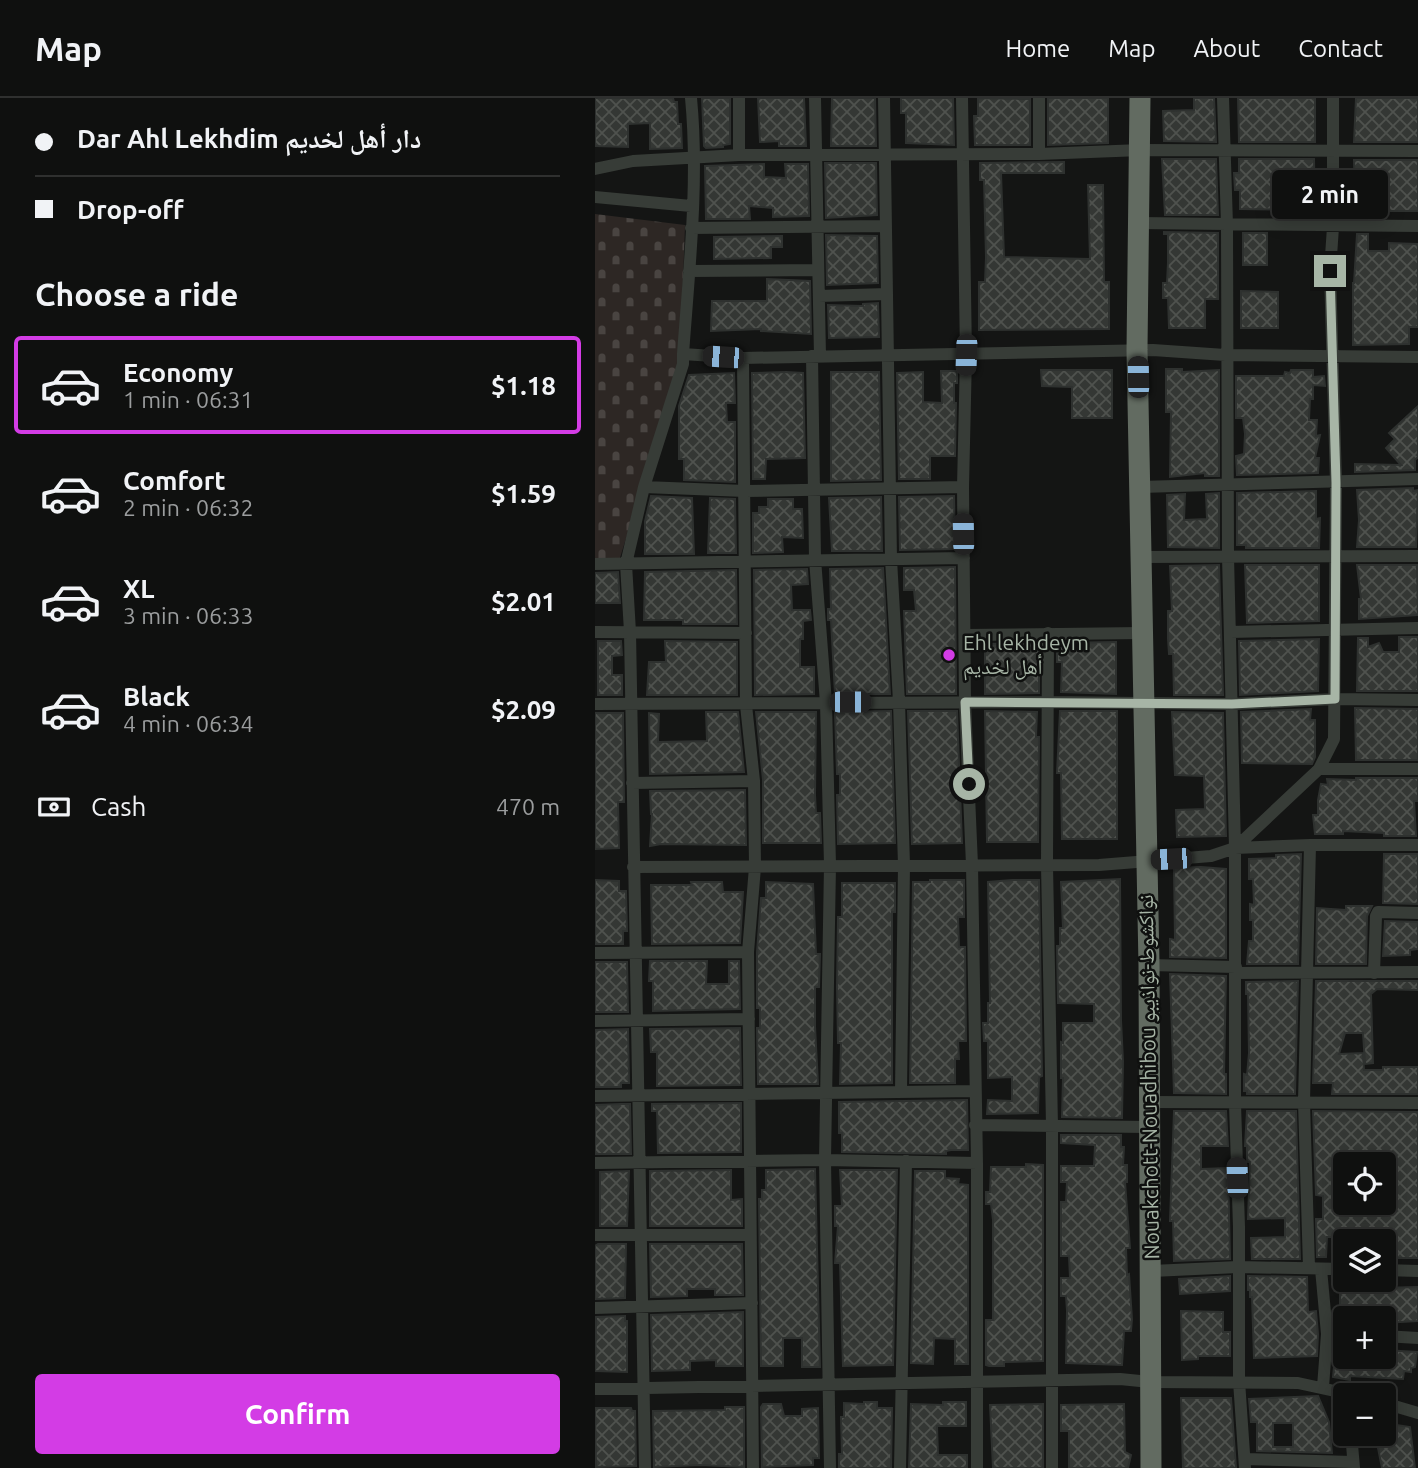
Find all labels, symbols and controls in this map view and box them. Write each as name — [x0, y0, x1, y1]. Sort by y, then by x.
text: Map — [35, 30, 102, 67]
text: Home — [1005, 35, 1070, 62]
text: Map — [1108, 35, 1155, 62]
text: About — [1193, 35, 1260, 62]
text: Contact — [1298, 35, 1383, 62]
text: Dar Ahl Lekhdim دار أهل لخديم — [77, 124, 421, 153]
callout: 2 min — [1272, 170, 1388, 218]
text: 2 min — [1301, 182, 1359, 207]
text: Drop-off — [77, 195, 184, 224]
route end — [1314, 255, 1346, 287]
text: Choose a ride — [35, 276, 238, 312]
car — [955, 334, 978, 376]
car — [702, 345, 745, 369]
icon: car — [39, 354, 102, 417]
car — [1128, 356, 1149, 398]
text: Economy — [123, 358, 233, 387]
text: $1.18 — [491, 371, 556, 400]
text: 1 min · 06:31 — [123, 387, 254, 412]
icon: car — [39, 462, 102, 525]
text: Comfort — [123, 466, 226, 495]
text: $1.59 — [491, 479, 556, 508]
text: 2 min · 06:32 — [123, 495, 254, 520]
car — [953, 513, 974, 555]
icon: car — [39, 570, 102, 633]
text: XL — [123, 574, 154, 603]
text: $2.01 — [491, 587, 556, 616]
text: 3 min · 06:33 — [123, 603, 254, 628]
place label: Ehl lekhdeym أهل لخديم — [963, 630, 1089, 681]
marker: Ehl lekhdeym أهل لخديم — [941, 647, 957, 663]
icon: car — [39, 678, 102, 741]
text: Black — [123, 682, 190, 711]
car — [830, 692, 872, 713]
text: $2.09 — [491, 695, 556, 724]
text: 4 min · 06:34 — [123, 711, 254, 736]
route start — [953, 768, 985, 800]
icon: cash — [35, 788, 73, 826]
text: Cash — [91, 792, 146, 821]
text: 470 m — [496, 794, 560, 819]
car — [1150, 847, 1193, 871]
street label: Nouakchott-Nouadhibou نواكشوط-نواذيبو — [1133, 894, 1164, 1260]
map controls — [1333, 1152, 1396, 1446]
button: locate — [1333, 1152, 1396, 1215]
car — [1226, 1157, 1249, 1199]
button: layers — [1333, 1229, 1396, 1292]
button: + — [1333, 1306, 1396, 1369]
button: Confirm — [35, 1374, 560, 1454]
button: − — [1333, 1383, 1396, 1446]

